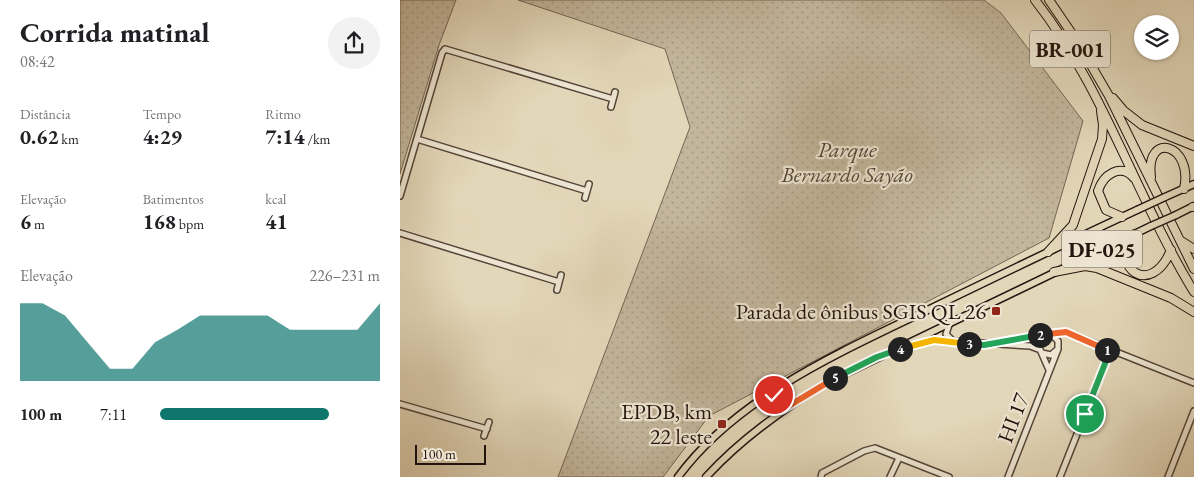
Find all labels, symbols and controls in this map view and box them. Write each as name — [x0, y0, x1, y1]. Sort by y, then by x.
text: Corrida matinal — [20, 14, 209, 50]
map controls — [1134, 15, 1179, 60]
button: layers — [1134, 15, 1179, 60]
button: share — [328, 17, 380, 69]
road number: BR-001 — [1030, 31, 1110, 68]
text: 08:42 — [20, 51, 55, 72]
text: Distância — [20, 105, 71, 123]
text: Tempo — [143, 105, 181, 123]
text: Ritmo — [265, 105, 301, 123]
text: 0.62 — [20, 123, 59, 150]
text: 4:29 — [143, 123, 182, 150]
text: 7:14 — [265, 123, 305, 150]
text: km — [59, 130, 79, 148]
text: /km — [305, 130, 330, 148]
park label: Parque Bernardo Sayão — [780, 135, 913, 189]
text: Elevação — [20, 190, 66, 208]
text: Batimentos — [143, 190, 204, 208]
text: kcal — [265, 190, 286, 208]
text: 6 — [20, 208, 31, 235]
text: 168 — [143, 208, 176, 235]
text: 41 — [265, 208, 288, 235]
text: m — [31, 215, 45, 233]
text: bpm — [176, 215, 204, 233]
road number: DF-025 — [1062, 230, 1142, 268]
text: Elevação — [20, 265, 73, 286]
text: 226–231 m — [309, 265, 380, 286]
place label: Parada de ônibus SGIS QL 26 — [736, 297, 986, 326]
marker: Parada de ônibus SGIS QL 26 — [990, 305, 1002, 317]
pin: 2 — [1028, 322, 1052, 348]
text: 2 — [1037, 326, 1044, 344]
pin: 3 — [956, 332, 982, 356]
text: 3 — [966, 335, 973, 353]
pin: 4 — [888, 336, 912, 362]
pin: 1 — [1094, 338, 1120, 362]
text: 4 — [897, 340, 904, 358]
text: 1 — [1104, 341, 1111, 359]
pin: 5 — [822, 366, 848, 390]
text: 5 — [832, 369, 839, 387]
pin — [753, 374, 795, 416]
icon: check — [760, 381, 788, 409]
street label: HI 17 — [990, 389, 1036, 447]
pin — [1064, 393, 1106, 435]
place label: EPDB, km 22 leste — [621, 397, 712, 451]
icon: arrive — [1071, 400, 1099, 428]
text: 100 m — [20, 404, 62, 425]
text: 7:11 — [100, 404, 127, 425]
marker: EPDB, km 22 leste — [716, 418, 728, 430]
scale bar — [415, 442, 486, 465]
text: 100 m — [422, 445, 456, 463]

